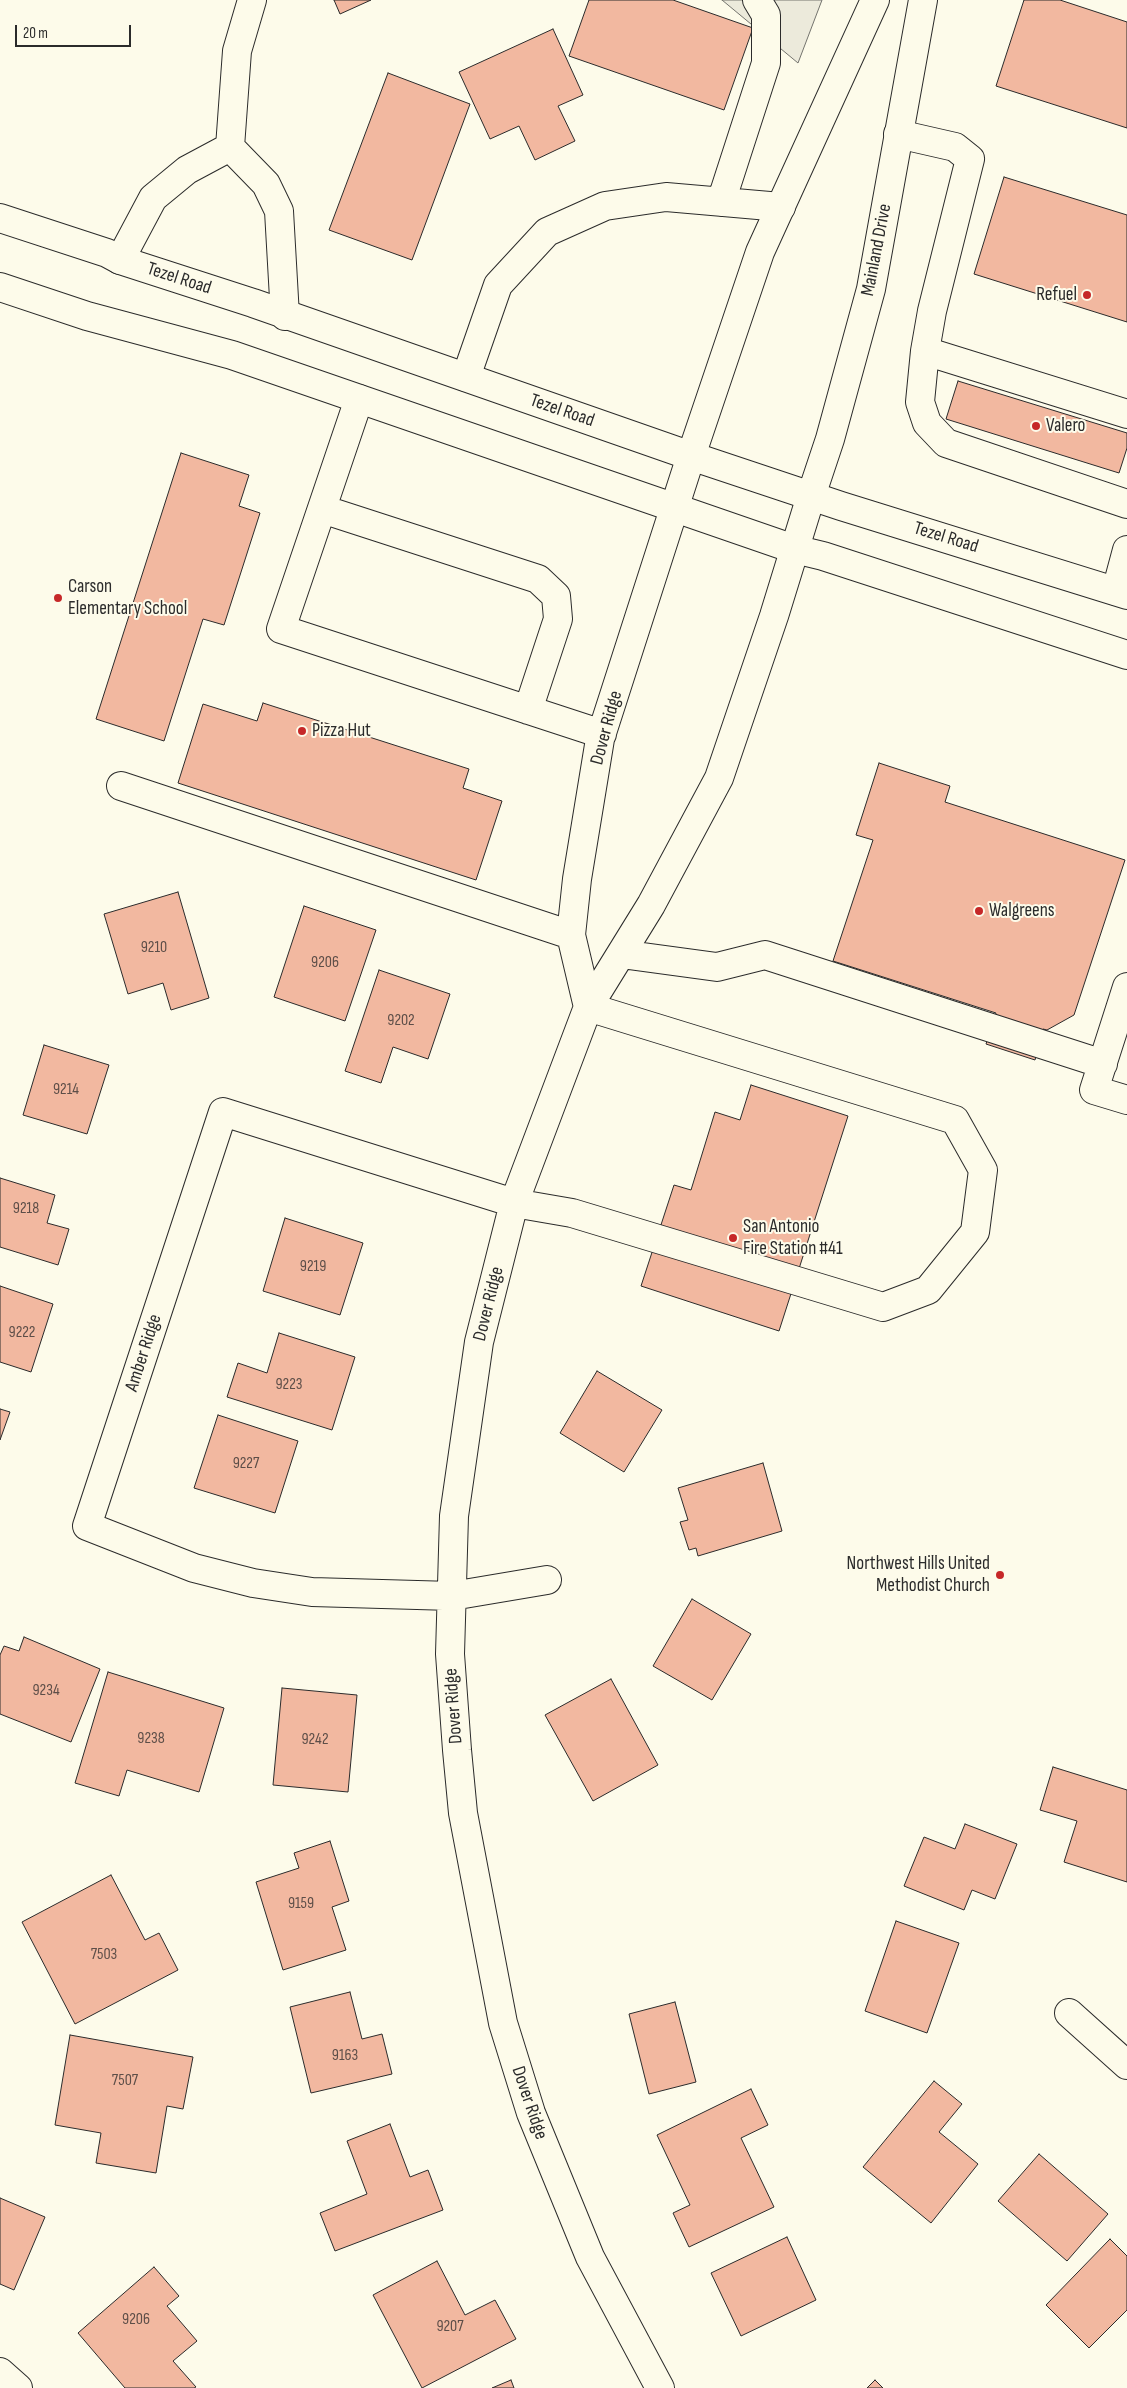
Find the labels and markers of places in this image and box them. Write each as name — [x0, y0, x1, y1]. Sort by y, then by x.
place label: Refuel — [1036, 284, 1077, 306]
marker: Refuel — [1081, 289, 1093, 301]
place label: Valero — [1046, 415, 1085, 437]
marker: Valero — [1030, 420, 1042, 432]
place label: Carson Elementary School — [68, 576, 187, 620]
marker: Carson Elementary School — [52, 592, 64, 604]
place label: Pizza Hut — [312, 720, 371, 742]
marker: Pizza Hut — [296, 725, 308, 737]
place label: Walgreens — [989, 900, 1055, 922]
marker: Walgreens — [973, 905, 985, 917]
place label: San Antonio Fire Station #41 — [743, 1216, 843, 1260]
marker: San Antonio Fire Station #41 — [727, 1232, 739, 1244]
place label: Northwest Hills United Methodist Church — [847, 1553, 990, 1597]
marker: Northwest Hills United Methodist Church — [994, 1569, 1006, 1581]

